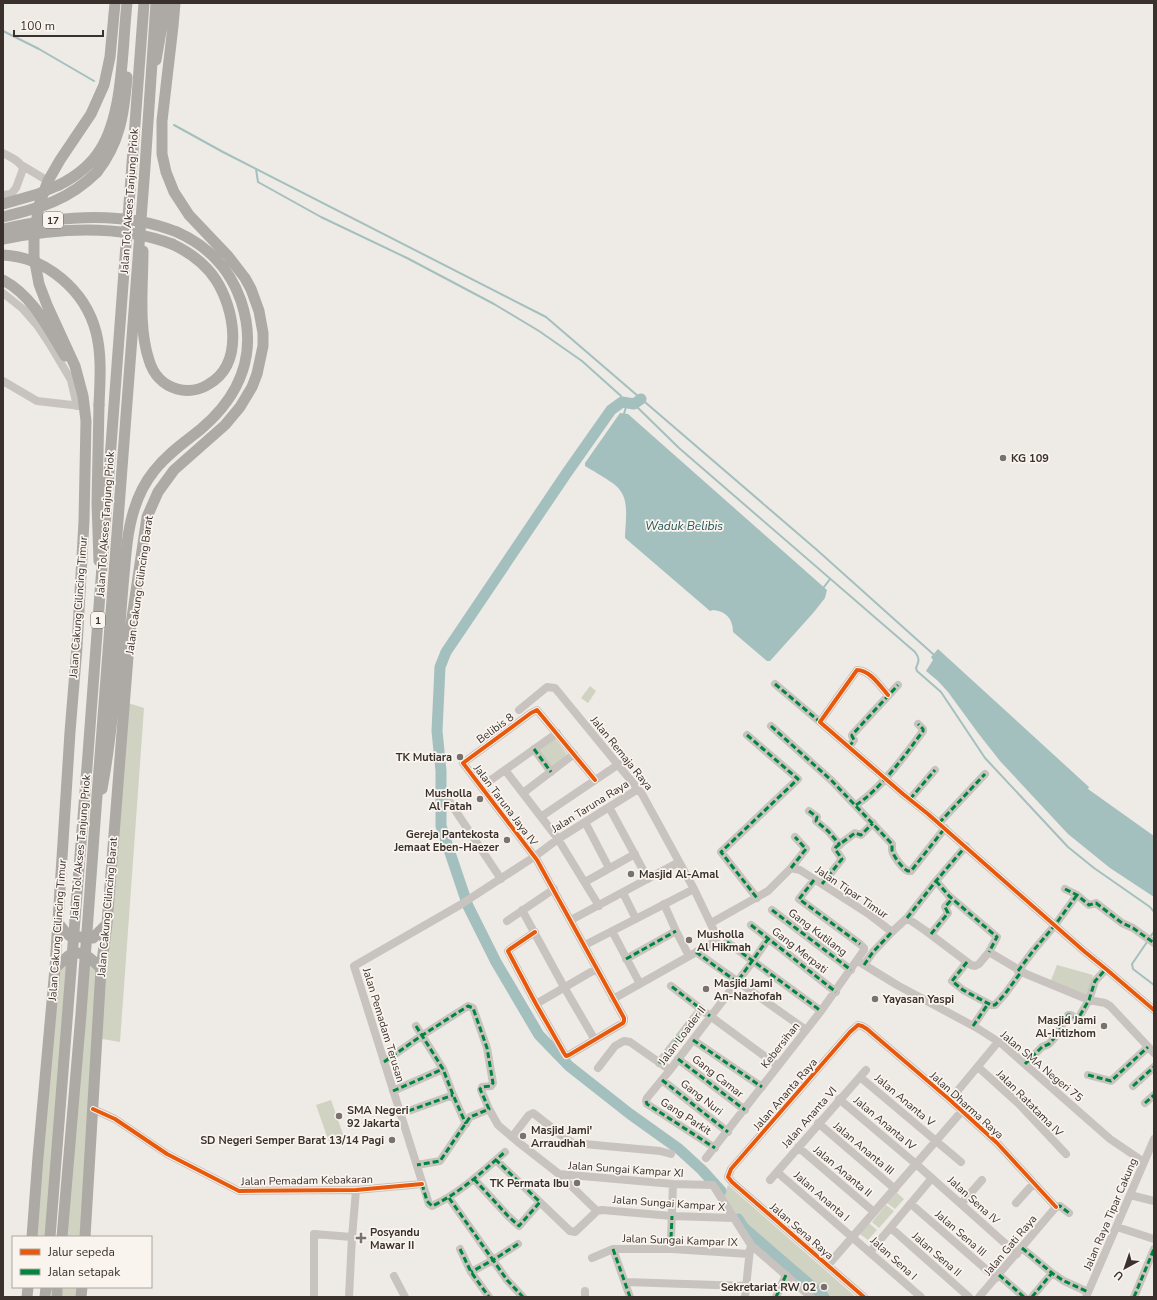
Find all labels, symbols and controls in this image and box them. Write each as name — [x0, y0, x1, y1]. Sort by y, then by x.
scale bar — [14, 12, 103, 38]
text: 100 m — [20, 18, 55, 34]
street label: Jalan Tol Akses Tanjung Priok — [117, 128, 142, 275]
road number: 17 — [43, 212, 63, 228]
street label: Jalan Tol Akses Tanjung Priok — [93, 451, 118, 598]
place label: KG 109 — [1011, 451, 1049, 466]
marker: KG 109 — [998, 453, 1008, 463]
street label: Jalan Cakung Cilincing Barat — [122, 515, 157, 656]
water label: Waduk Belibis — [645, 518, 723, 534]
street label: Jalan Cakung Cilincing Timur — [66, 536, 91, 679]
road number: 1 — [91, 612, 105, 628]
street label: Belibis 8 — [474, 710, 517, 747]
street label: Jalan Remaja Raya — [586, 712, 656, 794]
place label: TK Mutiara — [396, 750, 452, 765]
marker: TK Mutiara — [455, 752, 465, 762]
street label: Jalan Taruna Jaya IV — [469, 761, 541, 849]
street label: Jalan Tol Akses Tanjung Priok — [67, 774, 94, 921]
street label: Jalan Taruna Raya — [548, 776, 632, 837]
place label: Musholla Al Fatah — [425, 786, 472, 814]
marker: Musholla Al Fatah — [475, 794, 485, 804]
place label: Gereja Pantekosta Jemaat Eben-Haezer — [393, 827, 500, 855]
marker: Gereja Pantekosta Jemaat Eben-Haezer — [502, 835, 512, 845]
street label: Jalan Cakung Cilincing Barat — [94, 837, 121, 978]
street label: Jalan Cakung Cilincing Timur — [45, 859, 70, 1002]
street label: Jalan Tipar Timur — [812, 862, 891, 922]
place label: Masjid Al-Amal — [639, 867, 719, 882]
marker: Masjid Al-Amal — [626, 869, 636, 879]
street label: Gang Kutilang — [785, 905, 850, 960]
street label: Gang Merpati — [769, 924, 831, 977]
place label: Musholla Al Hikmah — [697, 927, 751, 955]
marker: Musholla Al Hikmah — [684, 935, 694, 945]
street label: Jalan Pemadam Terusan — [359, 965, 408, 1084]
place label: Masjid Jami An-Nazhofah — [714, 976, 782, 1004]
marker: Masjid Jami An-Nazhofah — [701, 984, 711, 994]
place label: Yayasan Yaspi — [882, 992, 954, 1007]
marker: Yayasan Yaspi — [870, 994, 880, 1004]
street label: Jalan Loader II — [655, 1003, 709, 1069]
place label: Masjid Jami Al-Intizhom — [1035, 1013, 1096, 1041]
street label: Kebersihan — [758, 1019, 803, 1072]
marker: Masjid Jami Al-Intizhom — [1099, 1021, 1109, 1031]
street label: Jalan SMA Negeri 75 — [996, 1027, 1086, 1106]
street label: Gang Camar — [689, 1052, 747, 1101]
street label: Jalan Ananta Raya — [749, 1055, 821, 1134]
street label: Jalan Ratatama IV — [992, 1066, 1067, 1140]
street label: Jalan Dharma Raya — [926, 1068, 1007, 1143]
street label: Jalan Ananta V — [871, 1070, 938, 1130]
street label: Gang Nuri — [677, 1076, 726, 1119]
street label: Jalan Ananta VI — [778, 1083, 840, 1152]
street label: Jalan Ananta IV — [850, 1092, 919, 1154]
street label: Gang Parkit — [657, 1094, 714, 1139]
place label: SMA Negeri 92 Jakarta — [347, 1103, 409, 1131]
marker: SMA Negeri 92 Jakarta — [334, 1111, 344, 1121]
street label: Jalan Ananta III — [831, 1119, 897, 1177]
place label: Masjid Jami' Arraudhah — [531, 1123, 593, 1151]
marker: Masjid Jami' Arraudhah — [518, 1131, 528, 1141]
place label: SD Negeri Semper Barat 13/14 Pagi — [200, 1133, 384, 1148]
marker: SD Negeri Semper Barat 13/14 Pagi — [387, 1135, 397, 1145]
street label: Jalan Raya Tipar Cakung — [1080, 1156, 1141, 1273]
street label: Jalan Sungai Kampar XI — [567, 1158, 684, 1181]
street label: Jalan Ananta II — [790, 1167, 853, 1225]
street label: Jalan Ananta I — [792, 1168, 852, 1224]
street label: Jalan Pemadam Kebakaran — [240, 1172, 373, 1189]
street label: Jalan Sena IV — [944, 1172, 1003, 1228]
place label: TK Permata Ibu — [490, 1176, 569, 1191]
marker: TK Permata Ibu — [572, 1178, 582, 1188]
street label: Jalan Sungai Kampar X — [611, 1192, 727, 1215]
street label: Jalan Sena Raya — [766, 1199, 837, 1263]
street label: Jalan Sena III — [933, 1207, 989, 1259]
street label: Jalan Gati Raya — [980, 1212, 1040, 1280]
place label: Posyandu Mawar II — [370, 1225, 420, 1253]
street label: Jalan Sena II — [910, 1229, 964, 1279]
street label: Jalan Sungai Kampar IX — [621, 1231, 739, 1250]
marker: Posyandu Mawar II — [355, 1232, 367, 1244]
street label: Jalan Sena I — [866, 1233, 920, 1283]
legend — [12, 1236, 152, 1288]
text: Jalur sepeda — [47, 1244, 115, 1260]
north arrow — [1105, 1248, 1145, 1288]
text: Jalan setapak — [47, 1264, 121, 1280]
text: U — [1111, 1267, 1127, 1284]
place label: Sekretariat RW 02 — [721, 1280, 816, 1295]
marker: Sekretariat RW 02 — [819, 1282, 829, 1292]

